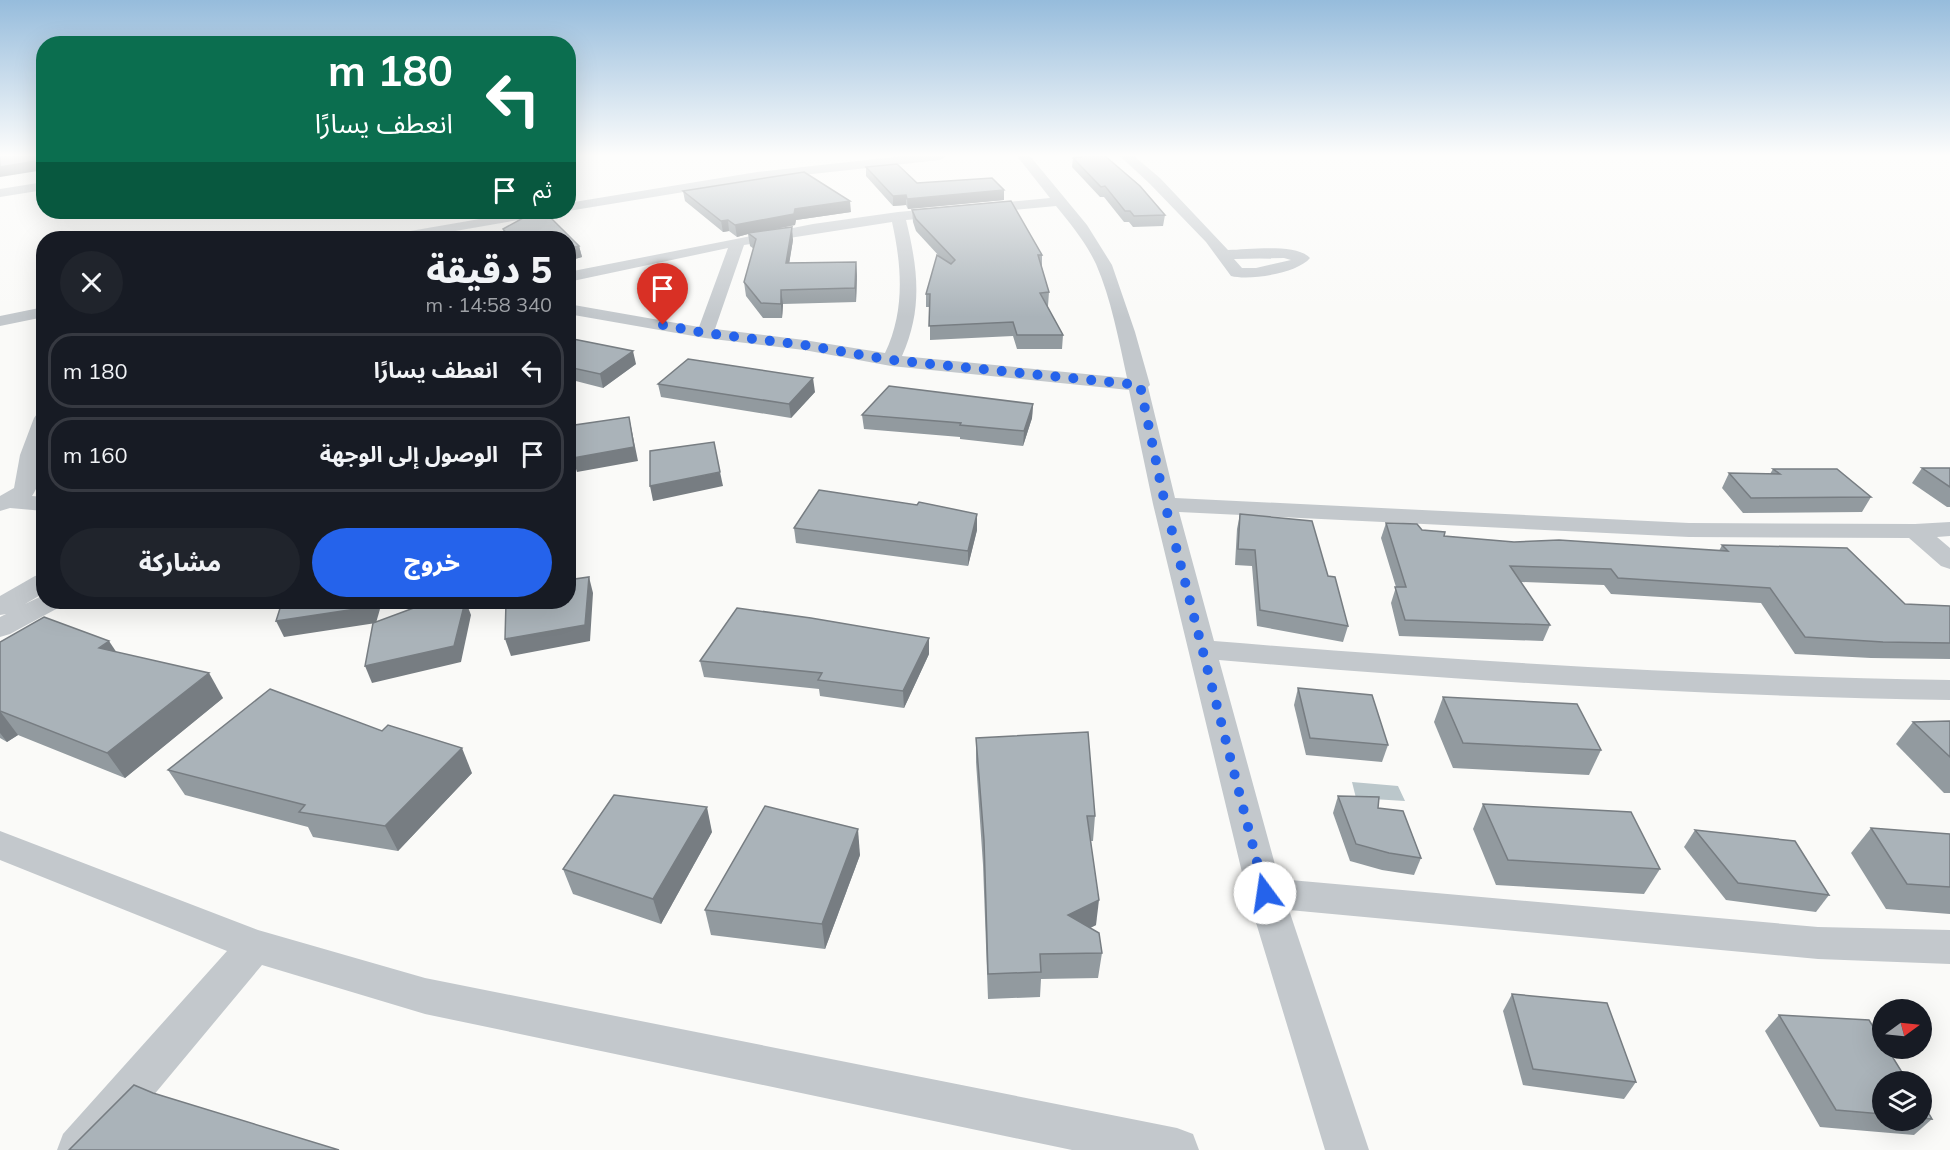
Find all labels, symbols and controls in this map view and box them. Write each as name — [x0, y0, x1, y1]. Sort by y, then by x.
text: 180 m — [328, 44, 453, 97]
icon: left — [474, 60, 552, 138]
text: انعطف يسارًا — [315, 106, 453, 140]
icon: arrive — [488, 174, 521, 207]
text: ثم — [533, 176, 552, 204]
text: 5 دقيقة — [426, 247, 552, 292]
button: close — [60, 251, 123, 314]
pin — [637, 263, 688, 325]
icon: arrive — [646, 272, 679, 305]
text: 340 m · 14:58 — [426, 292, 552, 317]
icon: left — [516, 354, 549, 387]
text: انعطف يسارًا — [374, 356, 498, 384]
text: 180 m — [63, 357, 128, 385]
icon: arrive — [516, 438, 549, 471]
text: الوصول إلى الوجهة — [320, 440, 498, 468]
text: 160 m — [63, 441, 128, 469]
button: مشاركة — [60, 528, 300, 597]
button: خروج — [312, 528, 552, 597]
position arrow — [1233, 861, 1297, 925]
north arrow — [1872, 999, 1932, 1059]
map controls — [1872, 999, 1932, 1131]
button: layers — [1872, 1071, 1932, 1131]

